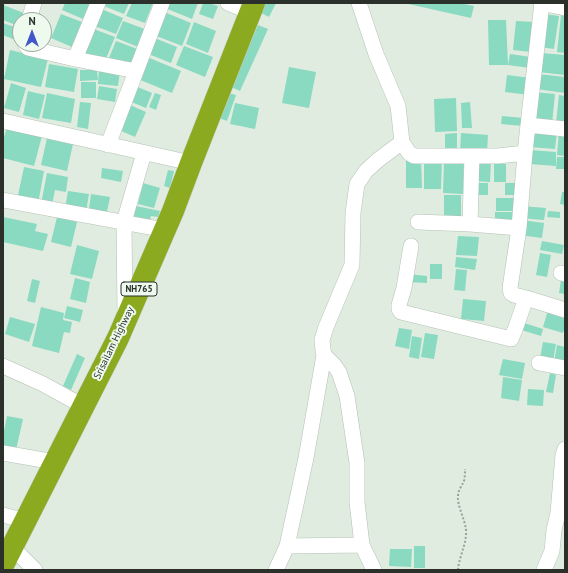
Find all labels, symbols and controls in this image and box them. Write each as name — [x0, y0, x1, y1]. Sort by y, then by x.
north arrow — [12, 12, 52, 52]
text: N — [28, 14, 36, 28]
road number: NH765 — [121, 282, 157, 296]
street label: Srisailam Highway — [91, 305, 137, 381]

